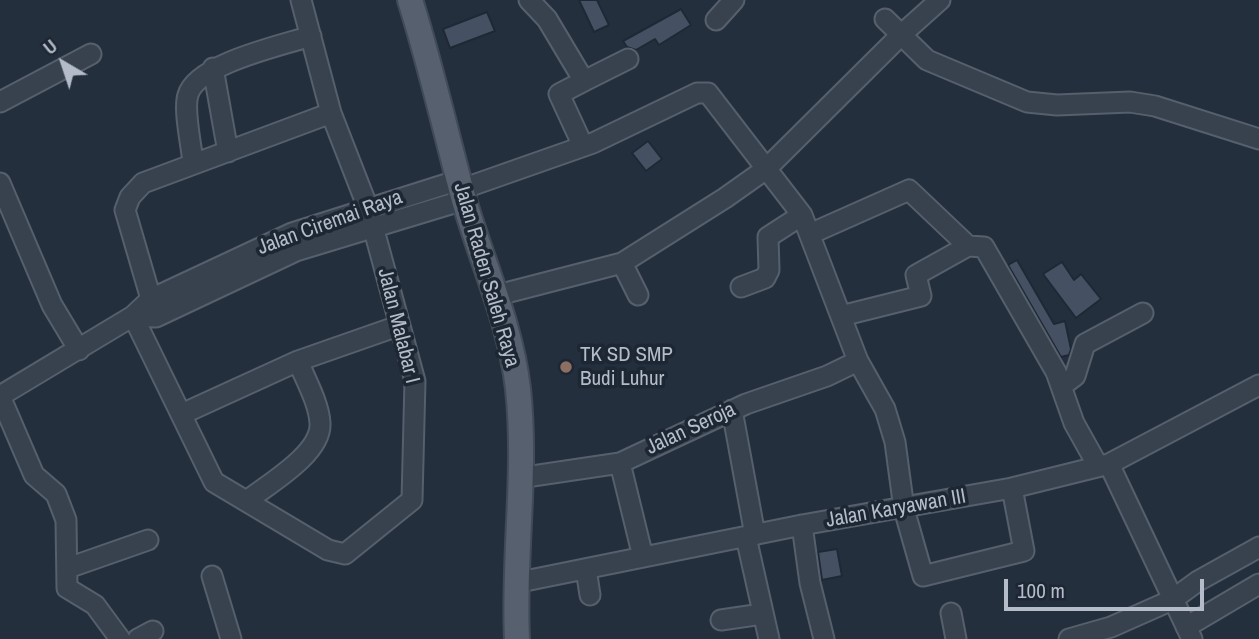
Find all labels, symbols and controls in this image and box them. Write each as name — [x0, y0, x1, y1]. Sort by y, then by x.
north arrow — [28, 28, 98, 98]
text: U — [37, 33, 62, 60]
street label: Jalan Raden Saleh Raya — [448, 180, 524, 370]
street label: Jalan Ciremai Raya — [254, 185, 406, 261]
street label: Jalan Malabar I — [372, 266, 424, 386]
place label: TK SD SMP Budi Luhur — [580, 342, 673, 392]
marker: TK SD SMP Budi Luhur — [558, 359, 574, 375]
street label: Jalan Seroja — [642, 397, 740, 461]
street label: Jalan Karyawan III — [824, 484, 968, 534]
scale bar — [1007, 566, 1206, 610]
text: 100 m — [1017, 576, 1065, 605]

